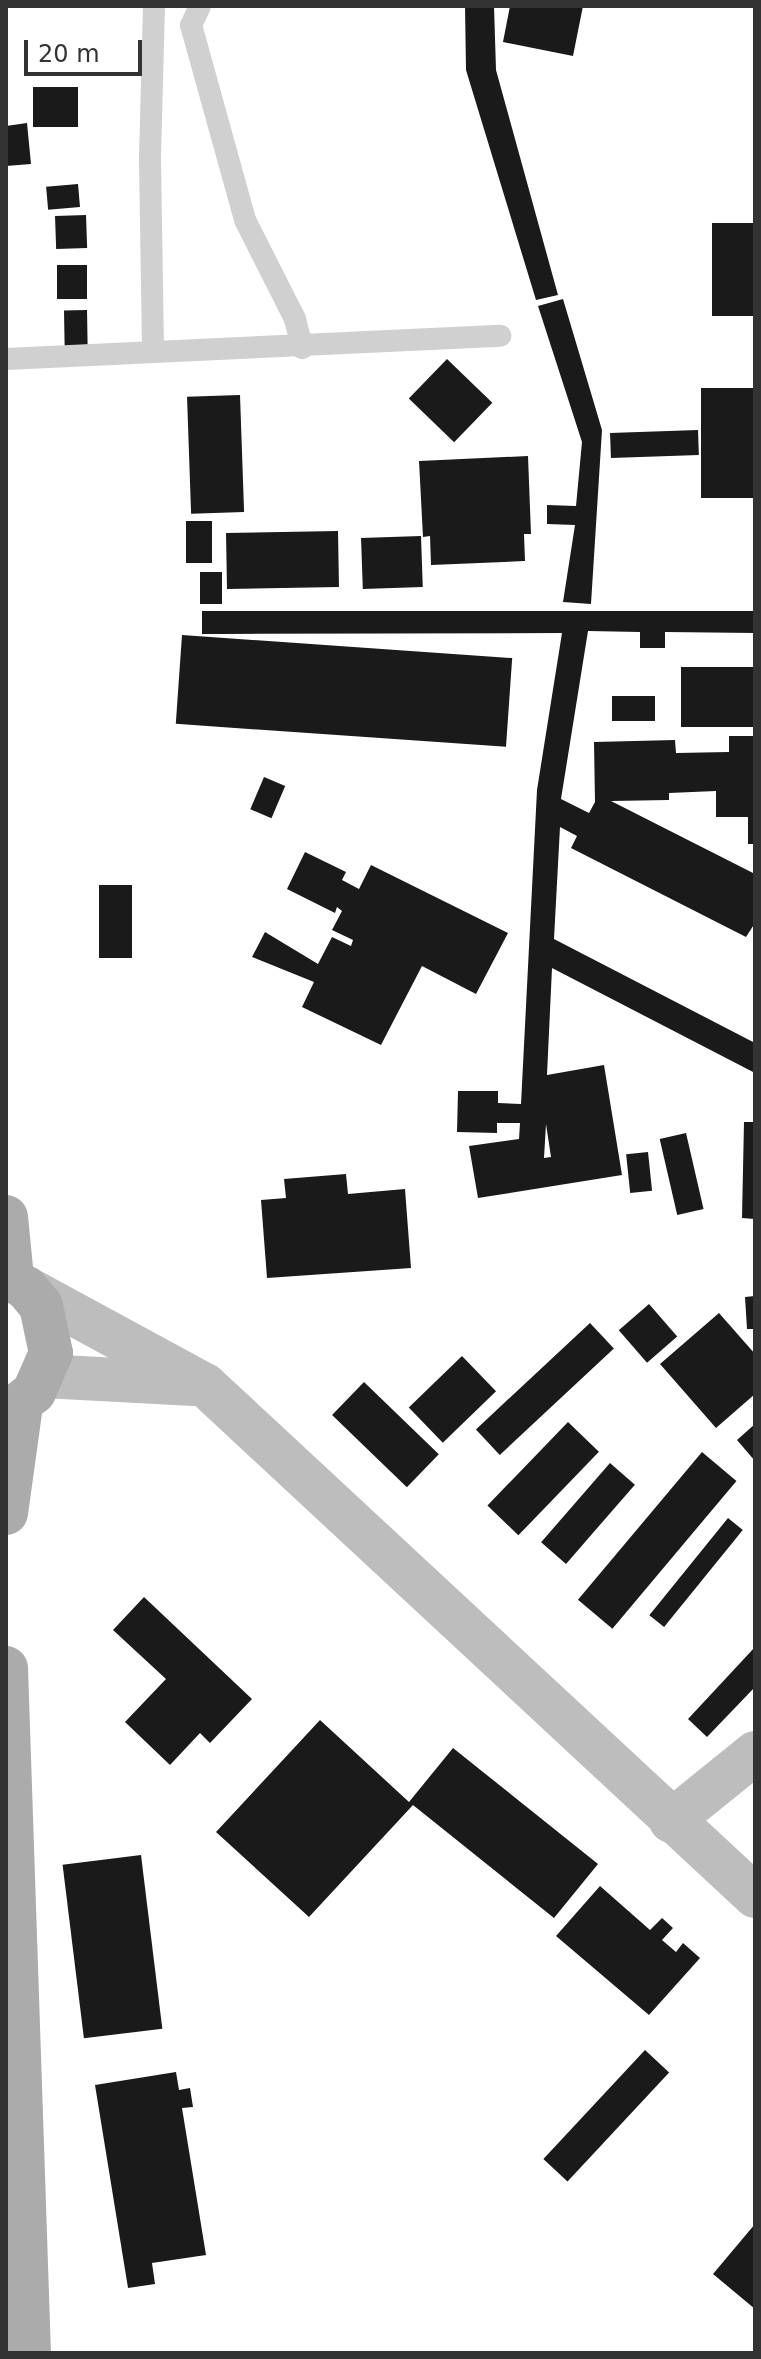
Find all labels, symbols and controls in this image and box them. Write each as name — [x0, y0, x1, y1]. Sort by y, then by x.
scale bar — [28, 24, 146, 74]
text: 20 m — [38, 40, 100, 68]

